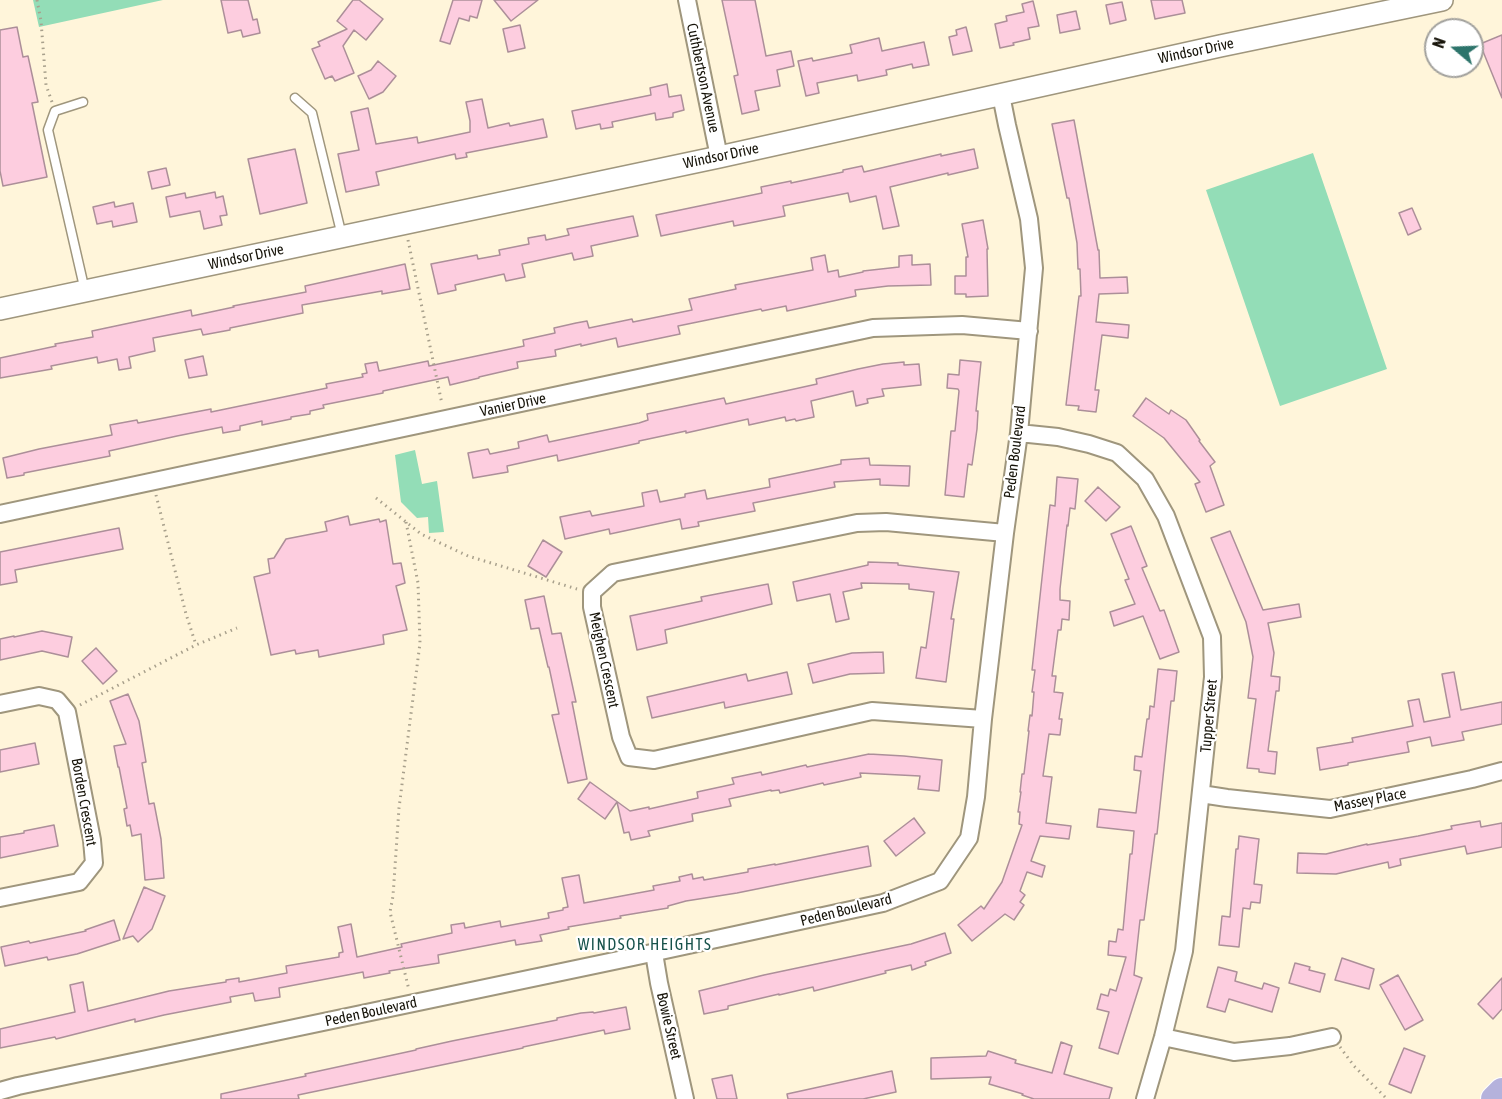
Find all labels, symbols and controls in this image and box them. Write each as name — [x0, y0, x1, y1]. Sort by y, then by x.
north arrow — [1424, 18, 1484, 78]
street label: Cuthbertson Avenue — [683, 22, 723, 134]
street label: Windsor Drive — [1157, 34, 1235, 68]
text: N — [1429, 35, 1449, 50]
street label: Windsor Drive — [682, 139, 760, 173]
street label: Windsor Drive — [207, 240, 285, 274]
street label: Vanier Drive — [478, 389, 548, 421]
street label: Peden Boulevard — [1000, 404, 1030, 500]
street label: Meighen Crescent — [585, 610, 623, 710]
street label: Tupper Street — [1197, 679, 1221, 753]
street label: Borden Crescent — [67, 757, 101, 847]
street label: Massey Place — [1332, 784, 1408, 816]
street label: Peden Boulevard — [798, 890, 894, 930]
district label: WINDSOR HEIGHTS — [578, 935, 712, 955]
street label: Bowie Street — [653, 991, 685, 1061]
street label: Peden Boulevard — [323, 993, 419, 1031]

